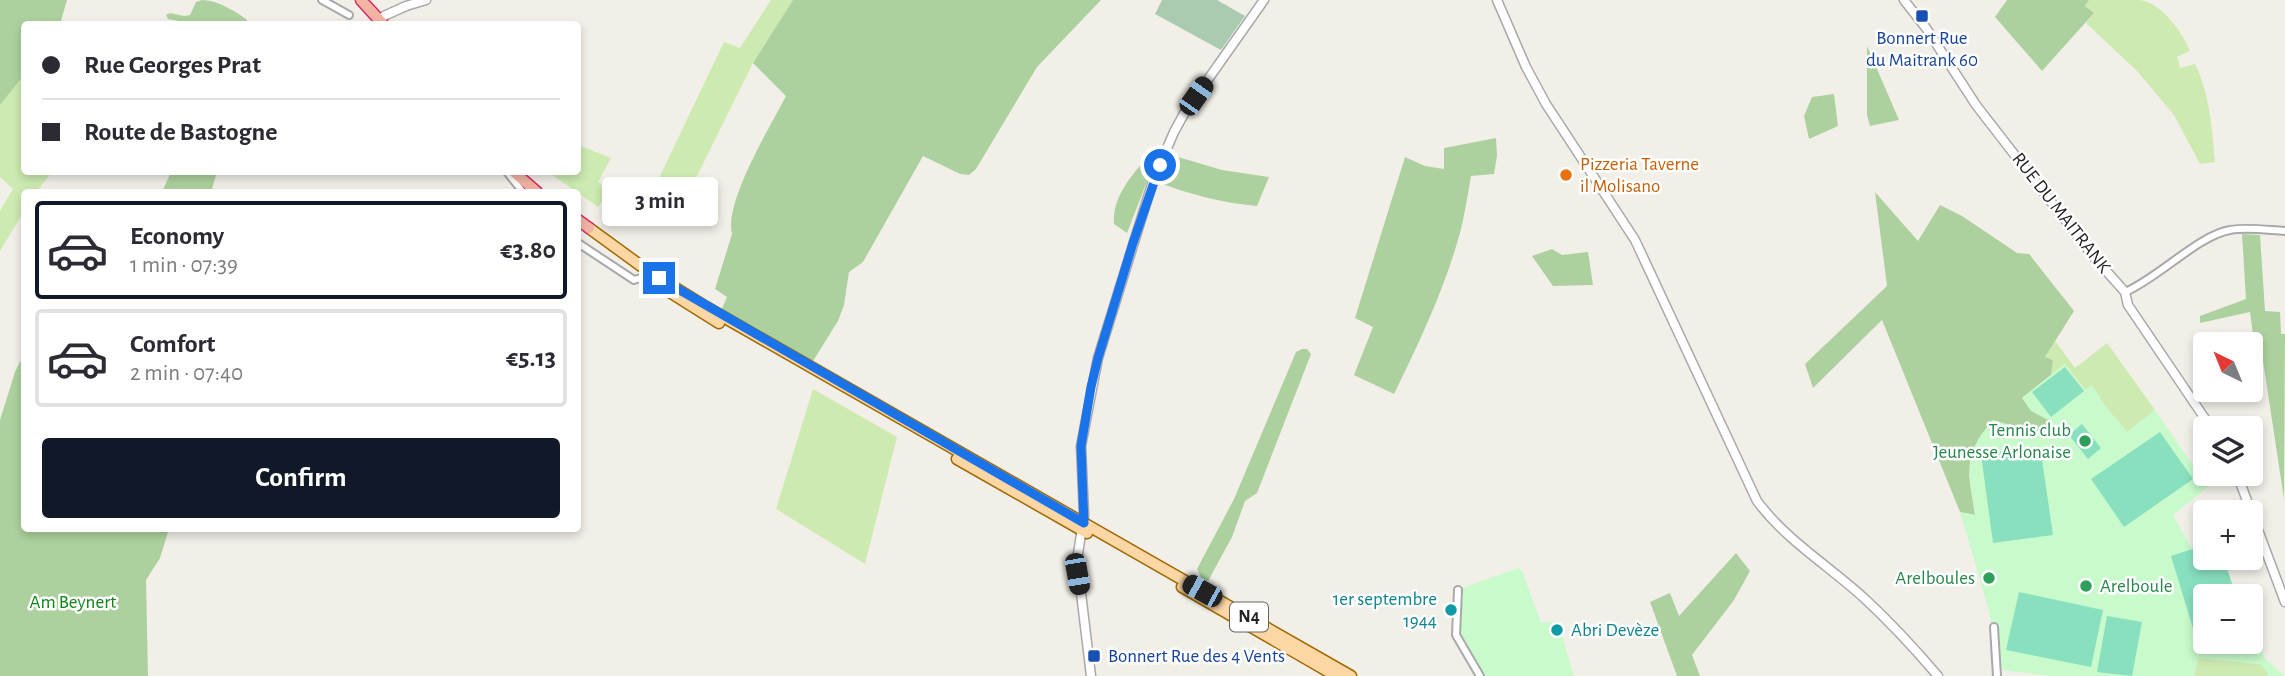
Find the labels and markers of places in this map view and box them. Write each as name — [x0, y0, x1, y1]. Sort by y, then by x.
marker: Bonnert Rue du Maitrank 60 — [1914, 8, 1930, 24]
place label: Bonnert Rue du Maitrank 60 — [1866, 29, 1978, 70]
place label: Pizzeria Taverne il Molisano — [1580, 155, 1699, 196]
marker: Pizzeria Taverne il Molisano — [1558, 167, 1574, 183]
place label: Tennis club Jeunesse Arlonaise — [1933, 421, 2071, 462]
marker: Tennis club Jeunesse Arlonaise — [2077, 433, 2093, 449]
place label: Arelboules — [1895, 569, 1975, 588]
marker: Arelboules — [1981, 570, 1997, 586]
place label: Arelboule — [2100, 577, 2173, 596]
marker: Arelboule — [2078, 578, 2094, 594]
place label: 1er septembre 1944 — [1333, 590, 1437, 631]
marker: 1er septembre 1944 — [1443, 602, 1459, 618]
place label: Abri Devèze — [1571, 621, 1659, 640]
marker: Abri Devèze — [1549, 622, 1565, 638]
place label: Bonnert Rue des 4 Vents — [1108, 647, 1285, 666]
marker: Bonnert Rue des 4 Vents — [1086, 648, 1102, 664]

